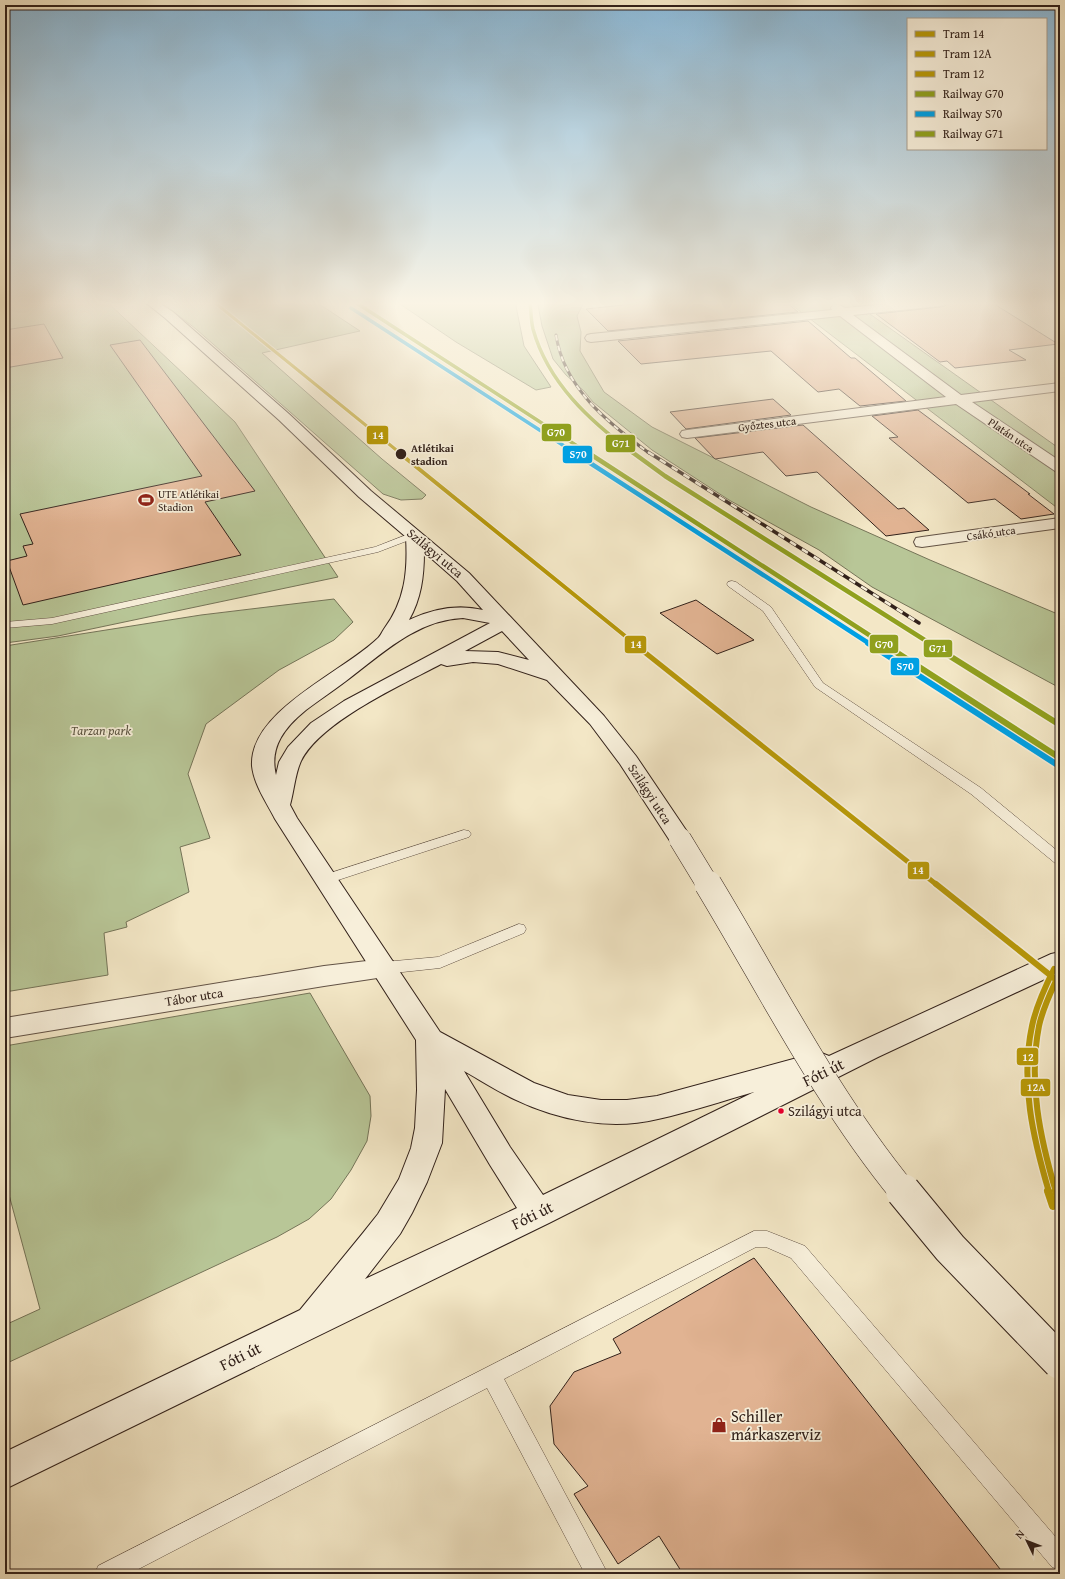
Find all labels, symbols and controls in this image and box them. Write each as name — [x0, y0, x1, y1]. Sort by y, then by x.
legend — [907, 18, 1047, 150]
text: Tram 14 — [943, 25, 984, 42]
text: Tram 12A — [943, 45, 992, 62]
text: Tram 12 — [943, 65, 984, 82]
text: Railway G70 — [943, 85, 1004, 102]
text: Railway S70 — [943, 105, 1003, 122]
text: Railway G71 — [943, 125, 1004, 142]
street label: Győztes utca — [737, 412, 798, 435]
street label: Platán utca — [985, 414, 1038, 457]
line badge: G70 — [541, 423, 572, 442]
text: G70 — [547, 424, 565, 440]
line badge: 14 — [366, 425, 389, 445]
text: 14 — [372, 427, 384, 443]
line badge: G71 — [605, 434, 636, 453]
text: G71 — [612, 435, 630, 451]
place label: Atlétikai stadion — [411, 440, 454, 469]
line badge: S70 — [562, 445, 593, 464]
text: S70 — [569, 446, 587, 462]
marker: Atlétikai stadion — [394, 447, 408, 461]
place label: UTE Atlétikai Stadion — [158, 486, 219, 515]
sports icon: UTE Atlétikai Stadion — [137, 491, 155, 509]
street label: Csákó utca — [966, 522, 1017, 544]
street label: Szilágyi utca — [403, 524, 468, 583]
line badge: G70 — [869, 634, 899, 654]
line badge: 14 — [624, 635, 647, 654]
text: 14 — [630, 636, 642, 652]
text: G70 — [875, 636, 893, 652]
line badge: G71 — [923, 639, 953, 658]
text: G71 — [929, 640, 947, 656]
line badge: S70 — [890, 657, 920, 676]
text: S70 — [896, 658, 914, 674]
park label: Tarzan park — [71, 721, 131, 740]
street label: Szilágyi utca — [623, 760, 677, 829]
line badge: 14 — [907, 861, 930, 880]
text: 14 — [912, 862, 924, 878]
street label: Tábor utca — [164, 983, 225, 1011]
line badge: 12 — [1016, 1047, 1039, 1066]
text: 12 — [1022, 1049, 1034, 1065]
street label: Fóti út — [798, 1051, 848, 1092]
line badge: 12A — [1020, 1078, 1051, 1097]
text: 12A — [1027, 1079, 1045, 1095]
place label: Szilágyi utca — [788, 1101, 862, 1121]
marker: Szilágyi utca — [776, 1106, 786, 1116]
street label: Fóti út — [507, 1194, 557, 1235]
street label: Fóti út — [215, 1335, 265, 1376]
place label: Schiller márkaszerviz — [731, 1404, 821, 1446]
shop icon: Schiller márkaszerviz — [710, 1416, 728, 1434]
north arrow — [1007, 1521, 1047, 1561]
text: N — [1011, 1526, 1028, 1542]

